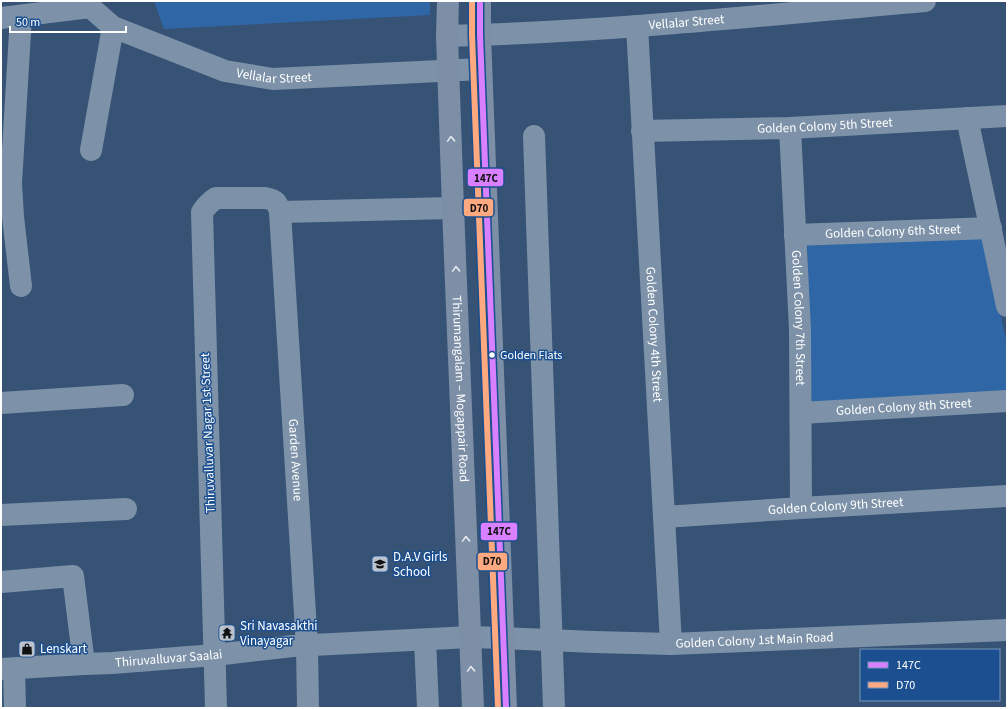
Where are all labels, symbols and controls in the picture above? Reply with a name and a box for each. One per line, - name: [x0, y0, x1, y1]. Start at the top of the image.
- scale bar: [10, 8, 126, 34]
- street label: Vellalar Street: [648, 10, 726, 34]
- text: 50 m: [16, 14, 40, 31]
- street label: Vellalar Street: [235, 64, 313, 88]
- street label: Golden Colony 5th Street: [757, 113, 894, 138]
- one-way arrow: [447, 136, 455, 142]
- line badge: 147C: [467, 168, 504, 187]
- text: 147C: [474, 171, 499, 186]
- line badge: D70: [463, 198, 494, 217]
- text: D70: [470, 201, 488, 216]
- street label: Golden Colony 6th Street: [825, 220, 962, 243]
- street label: Golden Colony 7th Street: [787, 250, 809, 386]
- one-way arrow: [451, 266, 460, 272]
- street label: Golden Colony 4th Street: [641, 266, 667, 403]
- street label: Thirumangalam – Mogappair Road: [448, 295, 473, 482]
- place label: Golden Flats: [500, 347, 562, 364]
- marker: Golden Flats: [487, 350, 497, 360]
- street label: Thiruvalluvar Nagar 1st Street: [196, 352, 220, 514]
- street label: Golden Colony 8th Street: [836, 394, 973, 420]
- street label: Garden Avenue: [284, 418, 307, 502]
- street label: Golden Colony 9th Street: [767, 493, 904, 519]
- line badge: 147C: [480, 522, 518, 541]
- text: 147C: [487, 524, 512, 539]
- one-way arrow: [462, 536, 470, 542]
- place label: D.A.V Girls School: [393, 548, 448, 581]
- line badge: D70: [477, 552, 508, 571]
- school or university icon: D.A.V Girls School: [370, 554, 390, 574]
- text: D70: [483, 554, 501, 569]
- place label: Sri Navasakthi Vinayagar: [240, 617, 317, 650]
- temple icon: Sri Navasakthi Vinayagar: [217, 623, 237, 643]
- street label: Golden Colony 1st Main Road: [675, 628, 834, 653]
- shop icon: Lenskart: [17, 639, 37, 659]
- place label: Lenskart: [40, 640, 88, 658]
- street label: Thiruvalluvar Saalai: [114, 645, 223, 672]
- legend: [860, 649, 1000, 701]
- text: 147C: [896, 657, 921, 674]
- one-way arrow: [467, 666, 475, 672]
- text: D70: [896, 677, 915, 694]

